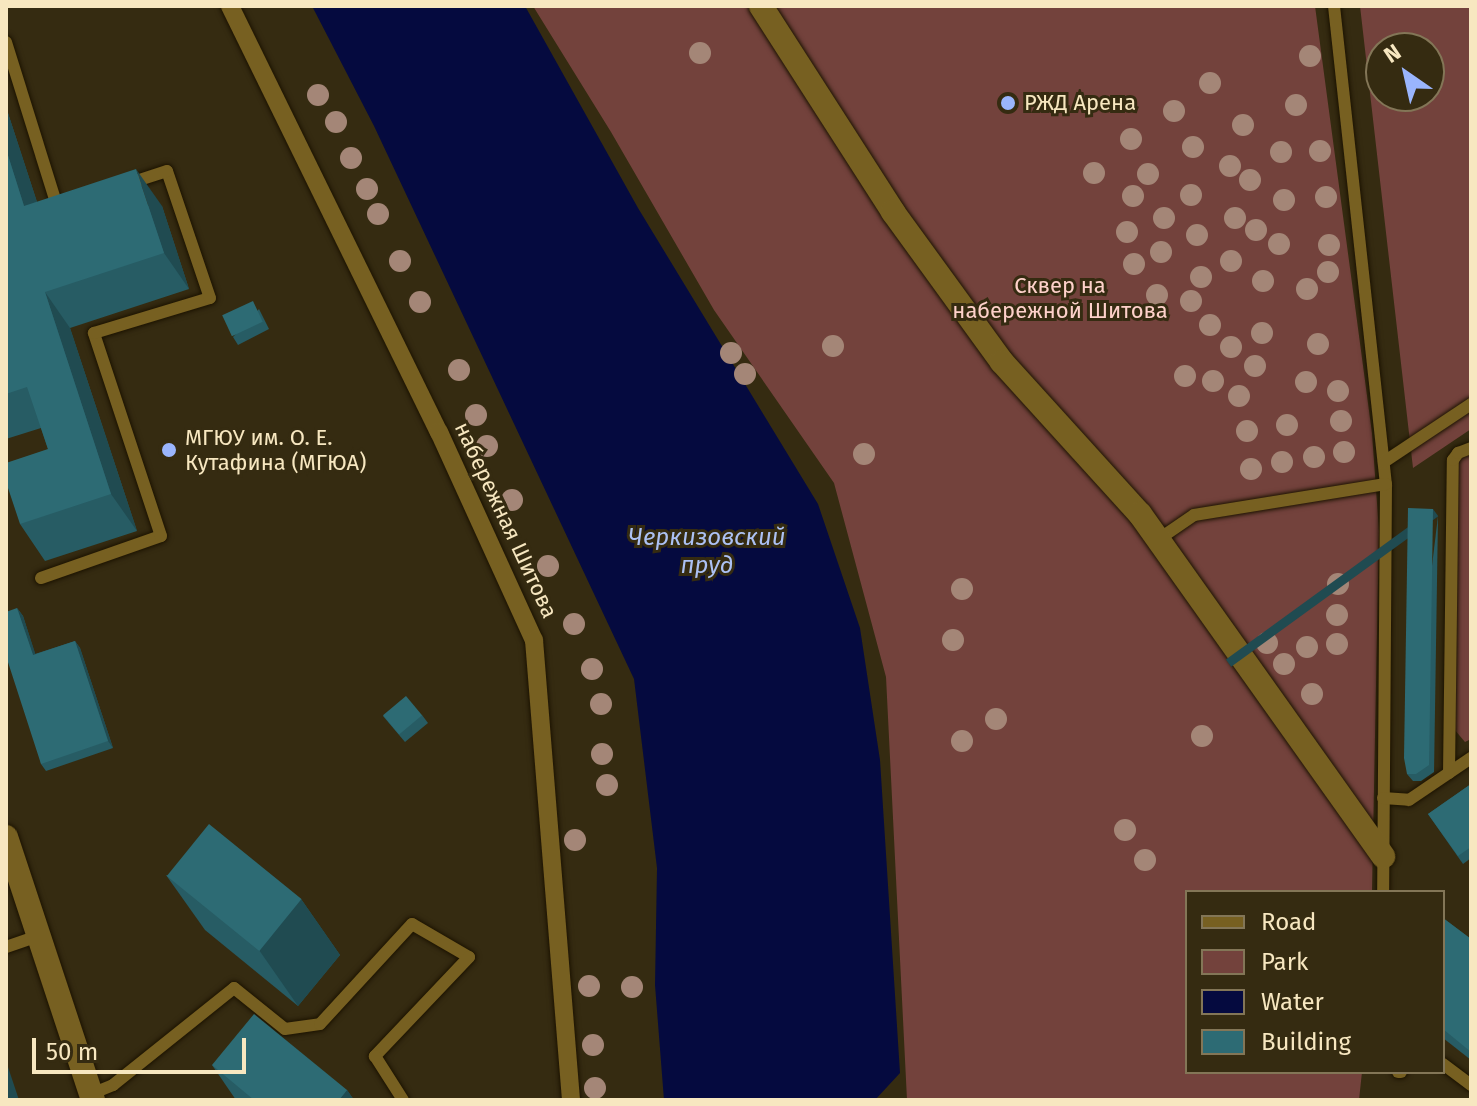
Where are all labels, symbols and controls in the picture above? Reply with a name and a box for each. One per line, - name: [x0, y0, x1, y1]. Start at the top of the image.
- north arrow: [1365, 32, 1445, 112]
- text: N: [1379, 38, 1406, 69]
- place label: РЖД Арена: [1024, 90, 1136, 116]
- marker: РЖД Арена: [999, 94, 1017, 112]
- park label: Сквер на набережной Шитова: [952, 272, 1168, 324]
- street label: набережная Шитова: [449, 418, 563, 622]
- place label: МГЮУ им. О. Е. Кутафина (МГЮА): [185, 424, 366, 476]
- marker: МГЮУ им. О. Е. Кутафина (МГЮА): [160, 441, 178, 459]
- water label: Черкизовский пруд: [628, 524, 786, 580]
- legend: [1185, 890, 1445, 1074]
- text: Road: [1261, 908, 1316, 936]
- text: Park: [1261, 948, 1308, 976]
- text: Water: [1261, 988, 1324, 1016]
- scale bar: [36, 1022, 250, 1072]
- text: Building: [1261, 1028, 1351, 1056]
- text: 50 m: [46, 1038, 98, 1066]

